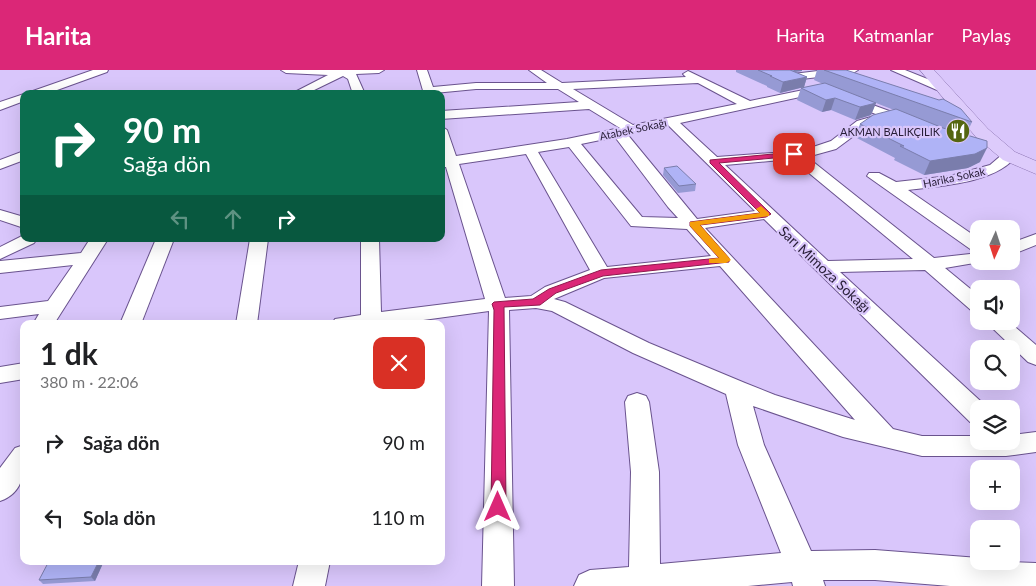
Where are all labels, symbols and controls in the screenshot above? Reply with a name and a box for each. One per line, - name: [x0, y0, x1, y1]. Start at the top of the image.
- text: Harita: [25, 21, 92, 50]
- text: Harita: [776, 24, 825, 46]
- text: Katmanlar: [853, 24, 933, 46]
- text: Paylaş: [961, 24, 1011, 46]
- text: 90 m: [123, 108, 201, 150]
- icon: right: [40, 110, 105, 175]
- street label: Atabek Sokağı: [598, 116, 668, 142]
- restaurant icon: AKMAN BALIKÇILIK: [945, 118, 971, 144]
- place label: AKMAN BALIKÇILIK: [840, 125, 941, 138]
- pin: [773, 133, 815, 175]
- icon: arrive: [780, 140, 808, 168]
- text: Sağa dön: [123, 150, 211, 177]
- street label: Harika Sokak: [922, 164, 987, 190]
- icon: left: [166, 205, 194, 233]
- icon: ahead: [219, 205, 247, 233]
- icon: right: [272, 205, 300, 233]
- north arrow: [970, 220, 1020, 270]
- map controls: [970, 220, 1020, 570]
- street label: Sarı Mimoza Sokağı: [776, 222, 874, 316]
- button: sound: [970, 280, 1020, 330]
- text: 1 dk: [40, 335, 98, 371]
- button: close: [373, 337, 425, 389]
- button: search: [970, 340, 1020, 390]
- text: 380 m · 22:06: [40, 372, 139, 391]
- button: layers: [970, 400, 1020, 450]
- icon: right: [40, 429, 68, 457]
- text: Sağa dön: [83, 431, 160, 454]
- text: 90 m: [382, 431, 425, 454]
- button: +: [970, 460, 1020, 510]
- position arrow: [471, 480, 523, 532]
- icon: left: [40, 504, 68, 532]
- text: Sola dön: [83, 506, 156, 529]
- text: 110 m: [371, 506, 425, 529]
- button: −: [970, 520, 1020, 570]

